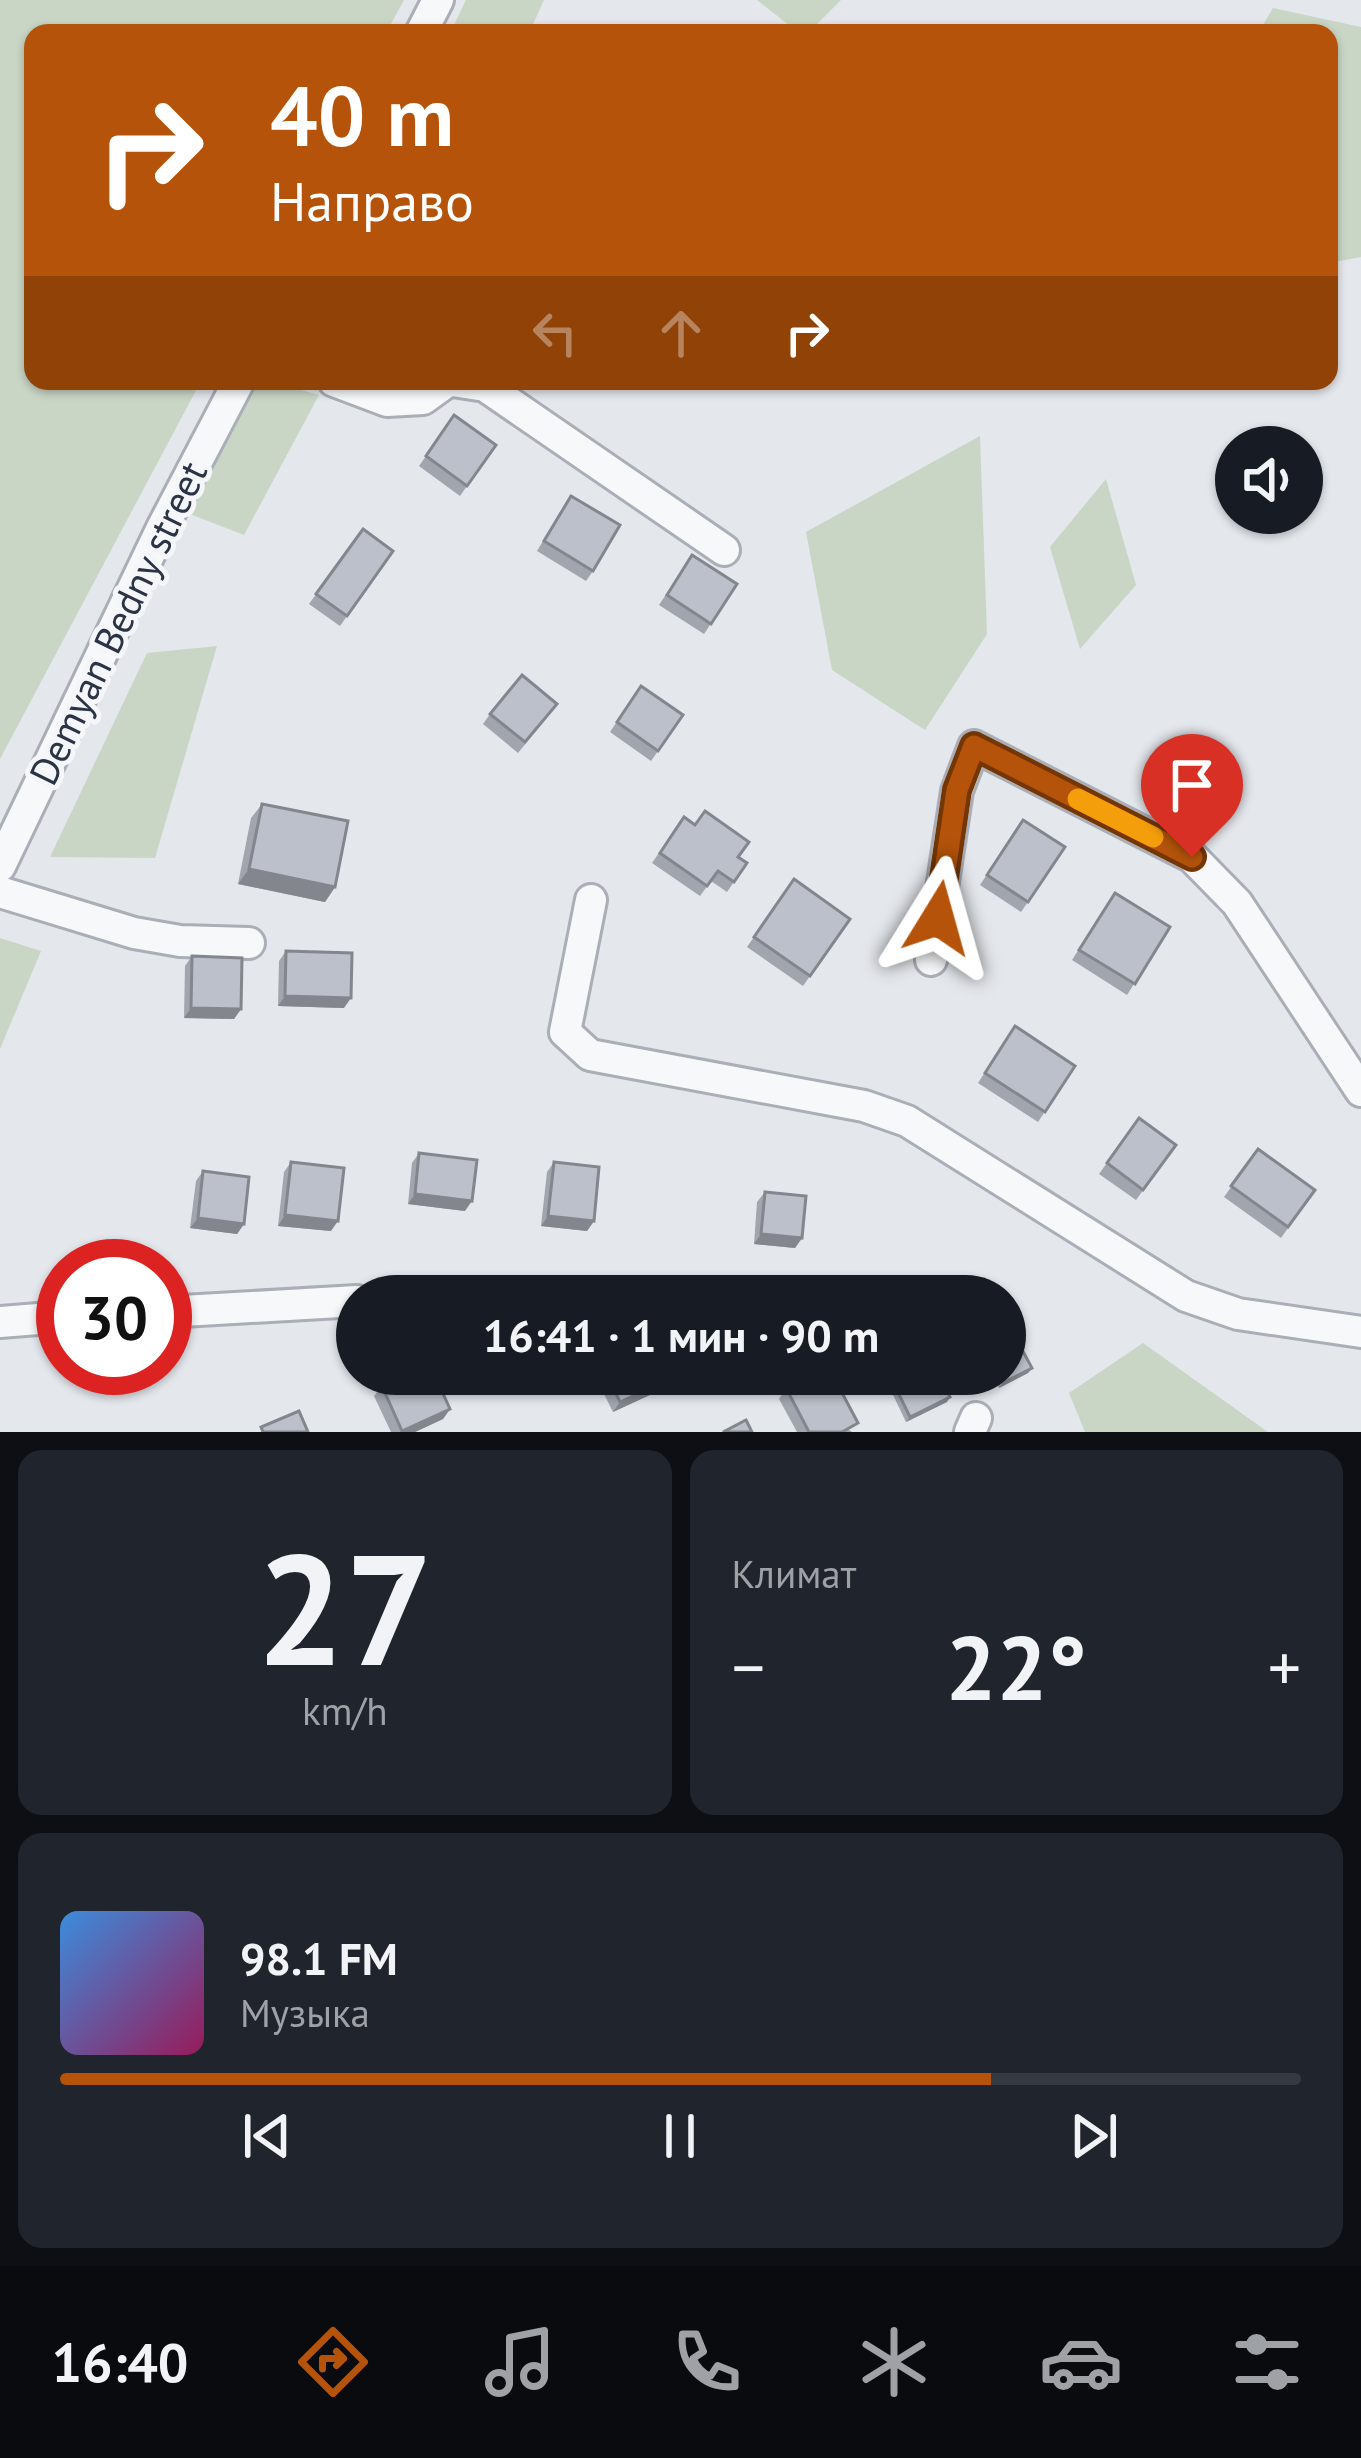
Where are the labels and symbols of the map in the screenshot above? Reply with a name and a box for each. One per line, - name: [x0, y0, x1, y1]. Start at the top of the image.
- street label: Demyan Bedny street: [17, 453, 218, 793]
- pin: [1141, 734, 1243, 857]
- position arrow: [875, 855, 1001, 981]
- speed limit sign: 30: [36, 1239, 192, 1395]

